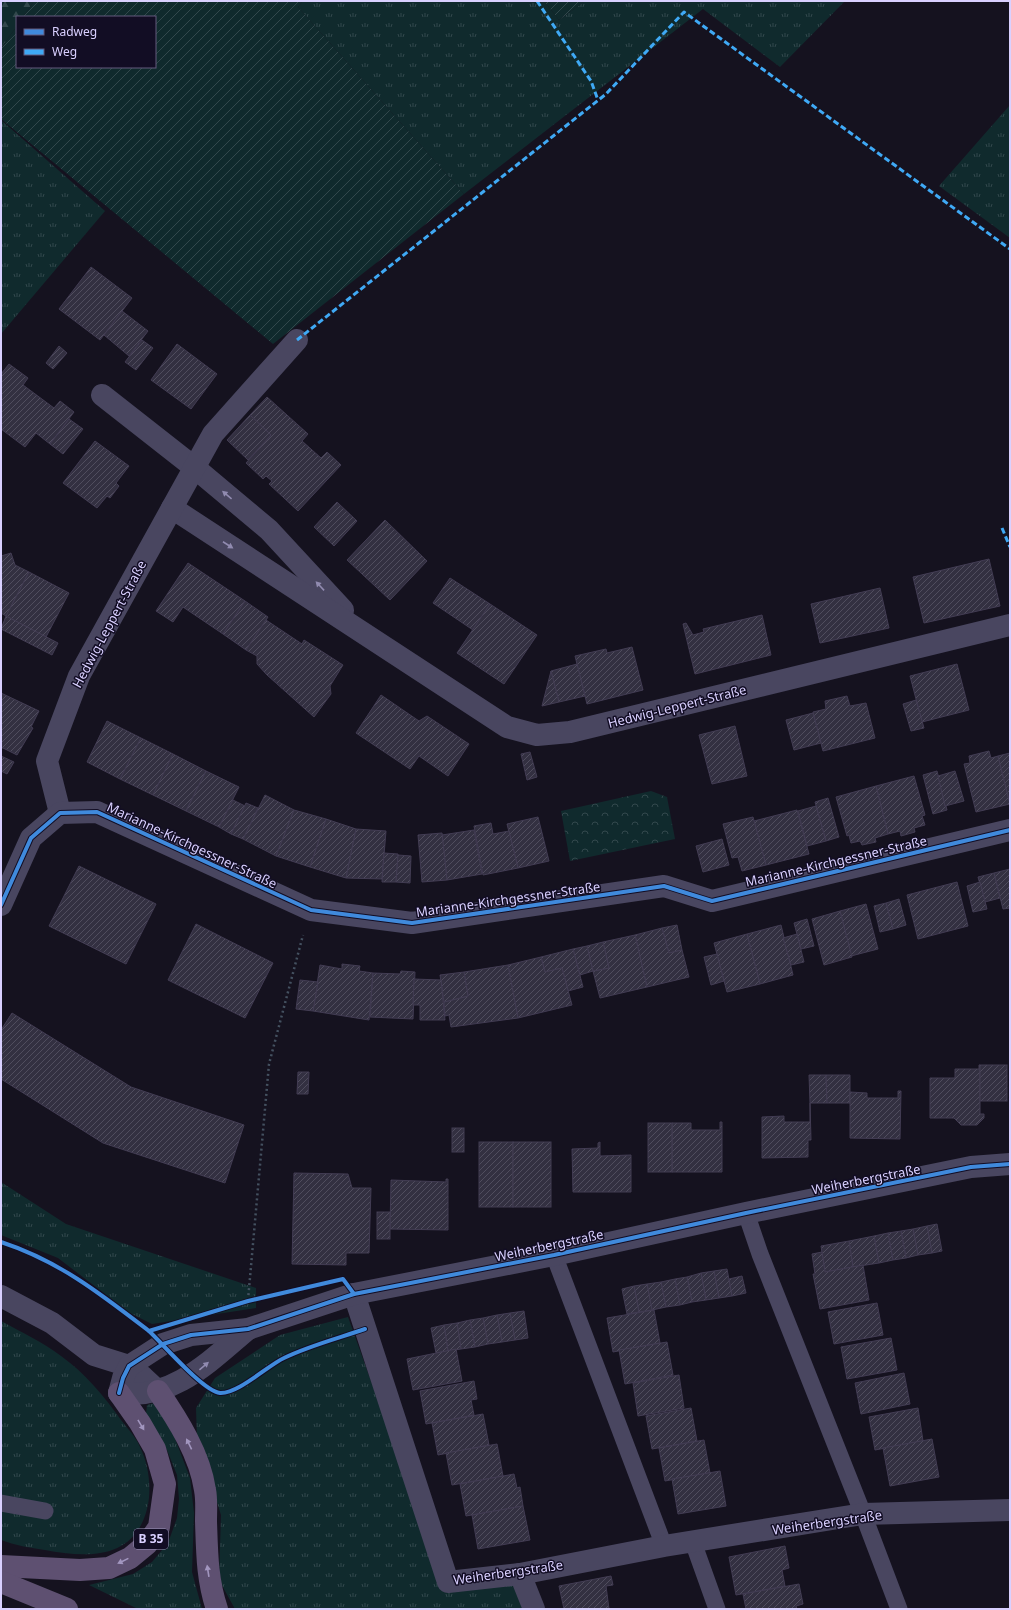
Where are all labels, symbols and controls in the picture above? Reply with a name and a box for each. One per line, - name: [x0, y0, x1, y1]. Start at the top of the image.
- legend: [16, 16, 156, 68]
- text: Radweg: [52, 23, 97, 40]
- text: Weg: [52, 43, 77, 60]
- one-way arrow: [222, 491, 233, 500]
- one-way arrow: [223, 541, 233, 549]
- street label: Hedwig-Leppert-Straße: [68, 557, 150, 691]
- one-way arrow: [316, 580, 325, 591]
- street label: Hedwig-Leppert-Straße: [606, 680, 748, 732]
- street label: Marianne-Kirchgessner-Straße: [104, 798, 280, 892]
- street label: Marianne-Kirchgessner-Straße: [743, 831, 929, 891]
- street label: Marianne-Kirchgessner-Straße: [415, 877, 601, 921]
- street label: Weiherbergstraße: [810, 1160, 922, 1198]
- street label: Weiherbergstraße: [493, 1225, 605, 1265]
- one-way arrow: [199, 1361, 209, 1370]
- one-way arrow: [138, 1419, 145, 1431]
- one-way arrow: [186, 1438, 193, 1450]
- street label: Weiherbergstraße: [771, 1505, 883, 1539]
- road number: B 35: [134, 1529, 168, 1549]
- street label: Weiherbergstraße: [452, 1555, 564, 1589]
- one-way arrow: [117, 1558, 128, 1564]
- one-way arrow: [205, 1565, 211, 1577]

